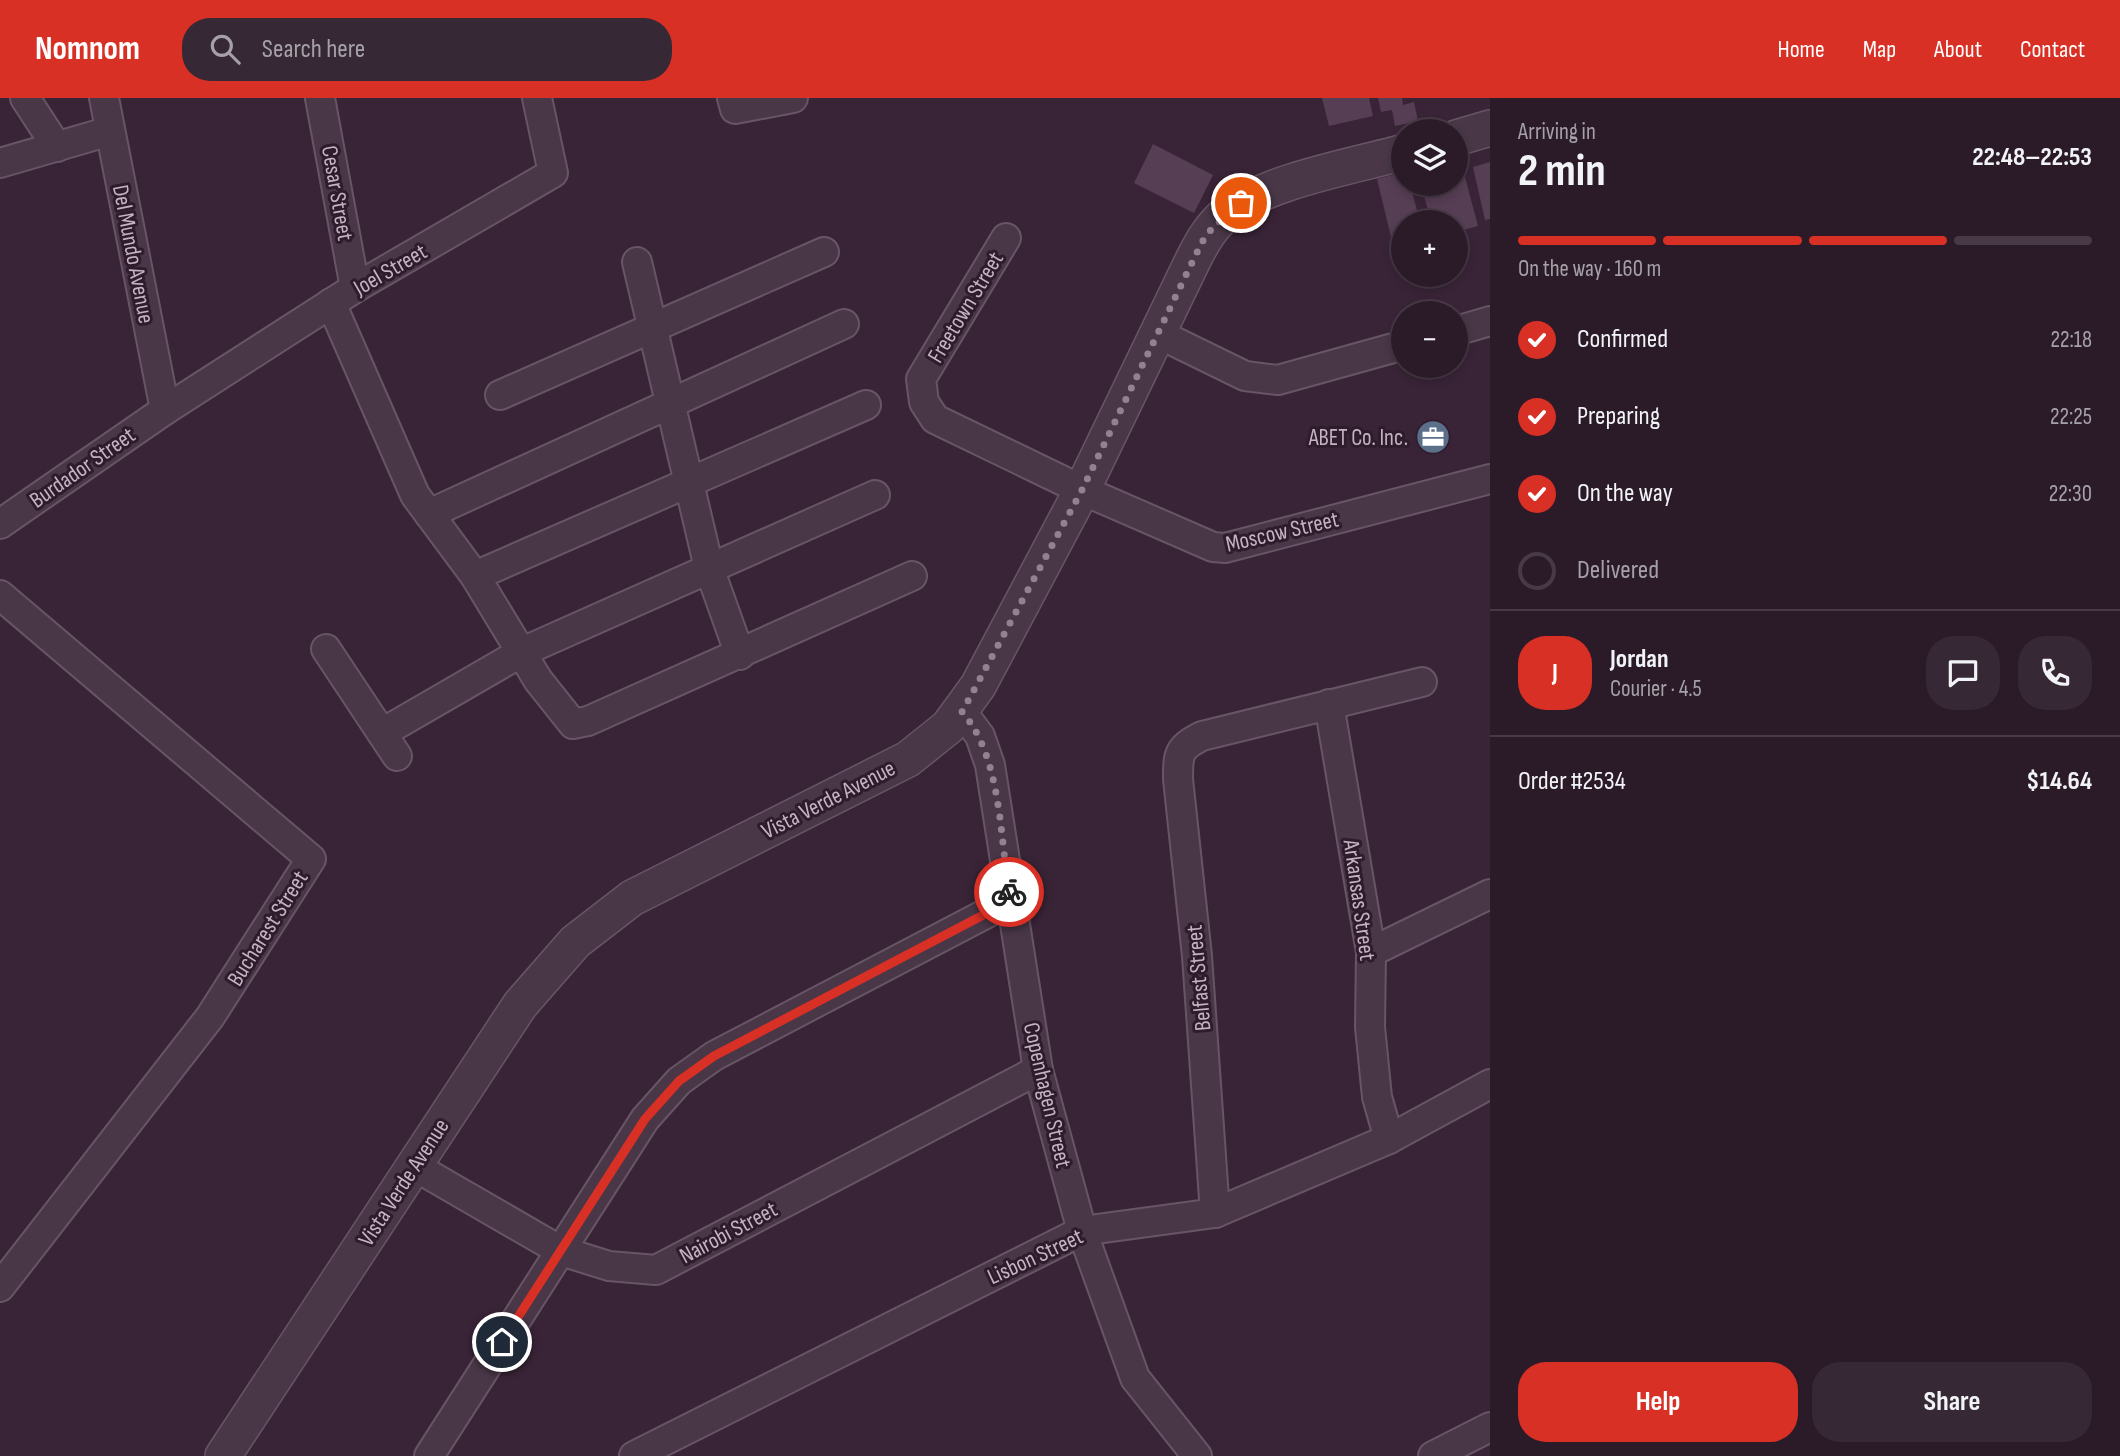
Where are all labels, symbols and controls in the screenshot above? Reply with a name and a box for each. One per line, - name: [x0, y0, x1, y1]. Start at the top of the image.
- search box: [182, 18, 672, 81]
- text: Nomnom: [35, 29, 140, 69]
- icon: search: [206, 30, 244, 68]
- text: Search here: [262, 34, 365, 65]
- text: Home: [1777, 35, 1825, 64]
- text: Map: [1863, 35, 1896, 64]
- text: About: [1934, 35, 1982, 64]
- text: Contact: [2020, 35, 2085, 64]
- text: Arriving in: [1518, 118, 1596, 146]
- map controls: [1391, 119, 1468, 378]
- button: layers: [1391, 119, 1468, 196]
- text: 22:48–22:53: [1972, 142, 2092, 173]
- street label: Cesar Street: [315, 143, 359, 243]
- text: 2 min: [1518, 144, 1606, 199]
- pin: [1211, 173, 1271, 233]
- street label: Del Mundo Avenue: [106, 182, 160, 326]
- icon: bag: [1222, 184, 1260, 222]
- button: +: [1391, 210, 1468, 287]
- street label: Joel Street: [348, 238, 432, 302]
- street label: Freetown Street: [922, 247, 1010, 368]
- text: On the way · 160 m: [1518, 255, 1661, 283]
- button: −: [1391, 301, 1468, 378]
- icon: check: [1518, 321, 1556, 359]
- text: Confirmed: [1577, 324, 1668, 355]
- text: 22:18: [2051, 326, 2092, 354]
- icon: check: [1518, 398, 1556, 436]
- text: Preparing: [1577, 401, 1660, 432]
- text: 22:25: [2050, 403, 2092, 431]
- office icon: ABET Co. Inc.: [1414, 418, 1452, 456]
- street label: Burdador Street: [24, 421, 141, 514]
- place label: ABET Co. Inc.: [1308, 424, 1408, 452]
- icon: check: [1518, 475, 1556, 513]
- text: On the way: [1577, 478, 1673, 509]
- text: 22:30: [2049, 480, 2092, 508]
- street label: Moscow Street: [1223, 505, 1341, 559]
- text: Delivered: [1577, 555, 1659, 586]
- button: chat: [1926, 636, 2000, 710]
- button: phone: [2018, 636, 2092, 710]
- text: Jordan: [1610, 644, 1668, 675]
- text: J: [1552, 658, 1558, 689]
- text: Courier · 4.5: [1610, 675, 1702, 703]
- street label: Vista Verde Avenue: [757, 754, 900, 846]
- text: Order #2534: [1518, 766, 1626, 797]
- text: $14.64: [2026, 766, 2092, 797]
- street label: Arkansas Street: [1337, 837, 1381, 962]
- courier: [974, 857, 1044, 927]
- street label: Bucharest Street: [221, 866, 314, 991]
- icon: bike: [990, 873, 1028, 911]
- street label: Belfast Street: [1180, 924, 1218, 1032]
- street label: Copenhagen Street: [1017, 1020, 1077, 1171]
- street label: Vista Verde Avenue: [352, 1114, 455, 1251]
- street label: Nairobi Street: [675, 1195, 782, 1270]
- street label: Lisbon Street: [983, 1223, 1088, 1291]
- pin: [472, 1312, 532, 1372]
- icon: home: [483, 1323, 521, 1361]
- button: Help: [1518, 1362, 1798, 1442]
- button: Share: [1812, 1362, 2092, 1442]

